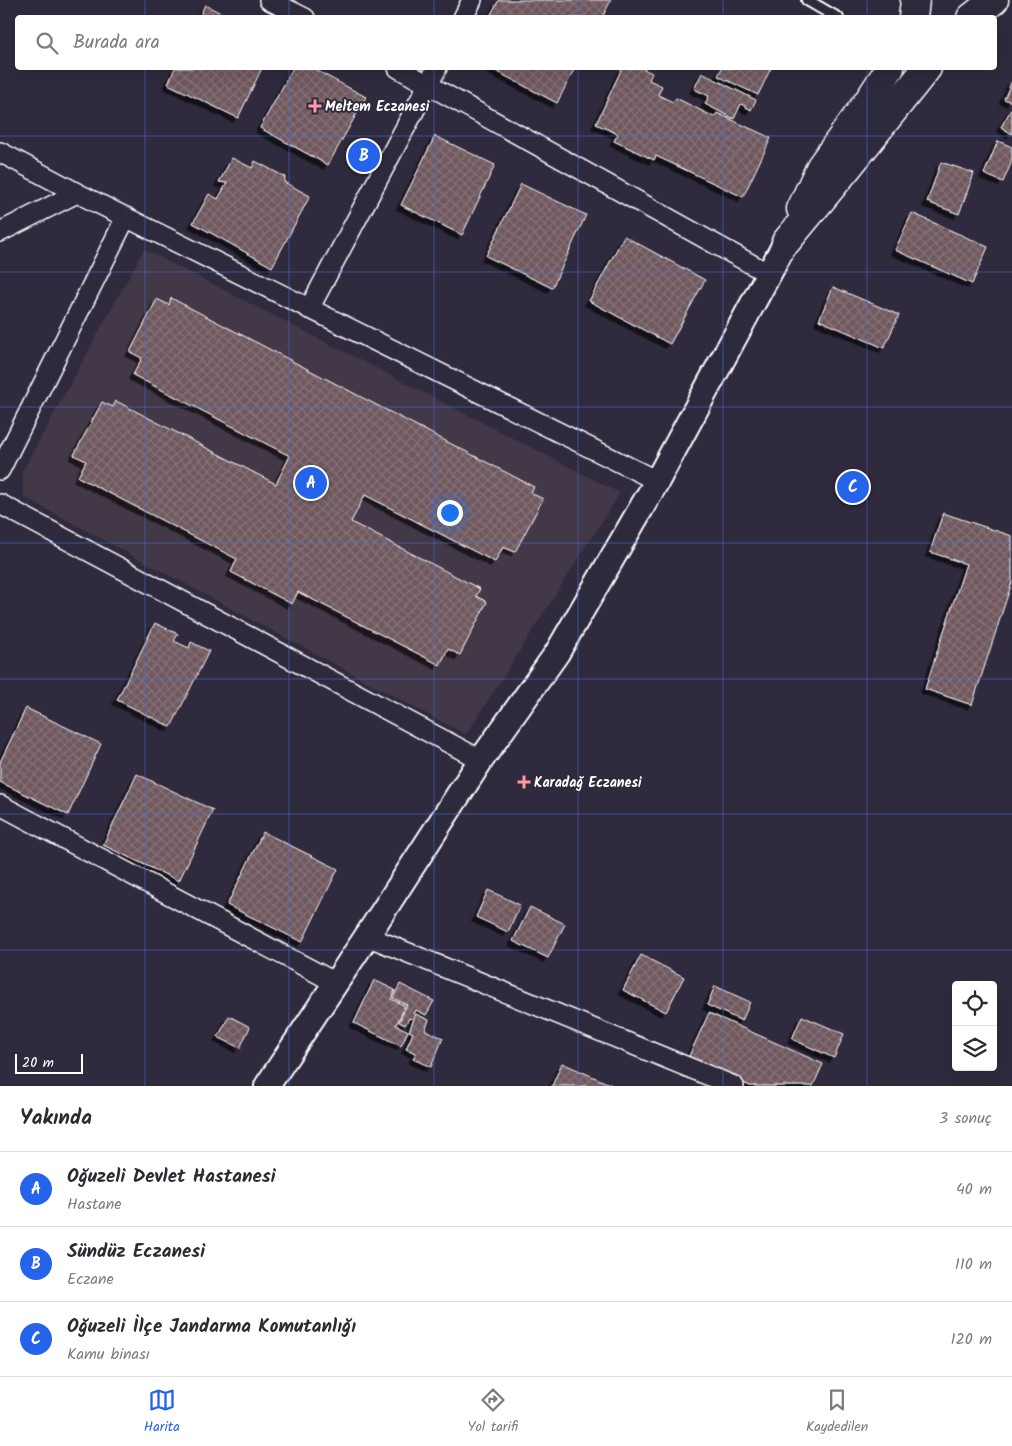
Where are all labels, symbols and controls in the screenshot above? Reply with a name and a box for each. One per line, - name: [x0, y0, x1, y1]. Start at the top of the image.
- search box: [15, 15, 997, 70]
- text: Burada ara: [73, 28, 160, 58]
- icon: search: [33, 29, 61, 57]
- place label: Meltem Eczanesi: [325, 96, 430, 118]
- marker: Meltem Eczanesi: [309, 100, 321, 112]
- pin: B: [348, 137, 380, 175]
- pin: A: [295, 464, 327, 502]
- pin: C: [837, 468, 869, 506]
- your location: [437, 500, 463, 526]
- place label: Karadağ Eczanesi: [534, 772, 642, 794]
- marker: Karadağ Eczanesi: [518, 776, 530, 788]
- map controls: [952, 981, 997, 1071]
- button: locate: [952, 981, 997, 1026]
- button: layers: [952, 1026, 997, 1071]
- scale bar: [15, 1051, 82, 1074]
- text: 20 m: [22, 1052, 54, 1074]
- text: Yakında: [20, 1102, 92, 1135]
- text: 3 sonuç: [939, 1106, 992, 1131]
- text: Oğuzeli Devlet Hastanesi: [67, 1162, 276, 1192]
- text: A: [31, 1177, 41, 1202]
- text: 40 m: [956, 1177, 992, 1202]
- text: Hastane: [67, 1192, 121, 1217]
- text: Sündüz Eczanesi: [67, 1237, 205, 1267]
- text: B: [31, 1252, 41, 1277]
- text: 110 m: [955, 1252, 992, 1277]
- text: Eczane: [67, 1267, 114, 1292]
- text: Oğuzeli İlçe Jandarma Komutanlığı: [67, 1312, 356, 1342]
- text: C: [31, 1327, 41, 1352]
- text: 120 m: [951, 1327, 992, 1352]
- text: Kamu binası: [67, 1342, 150, 1367]
- tab: Harita: [144, 1386, 180, 1438]
- tab: Yol tarifi: [467, 1386, 518, 1438]
- tab: Kaydedilen: [806, 1386, 868, 1438]

